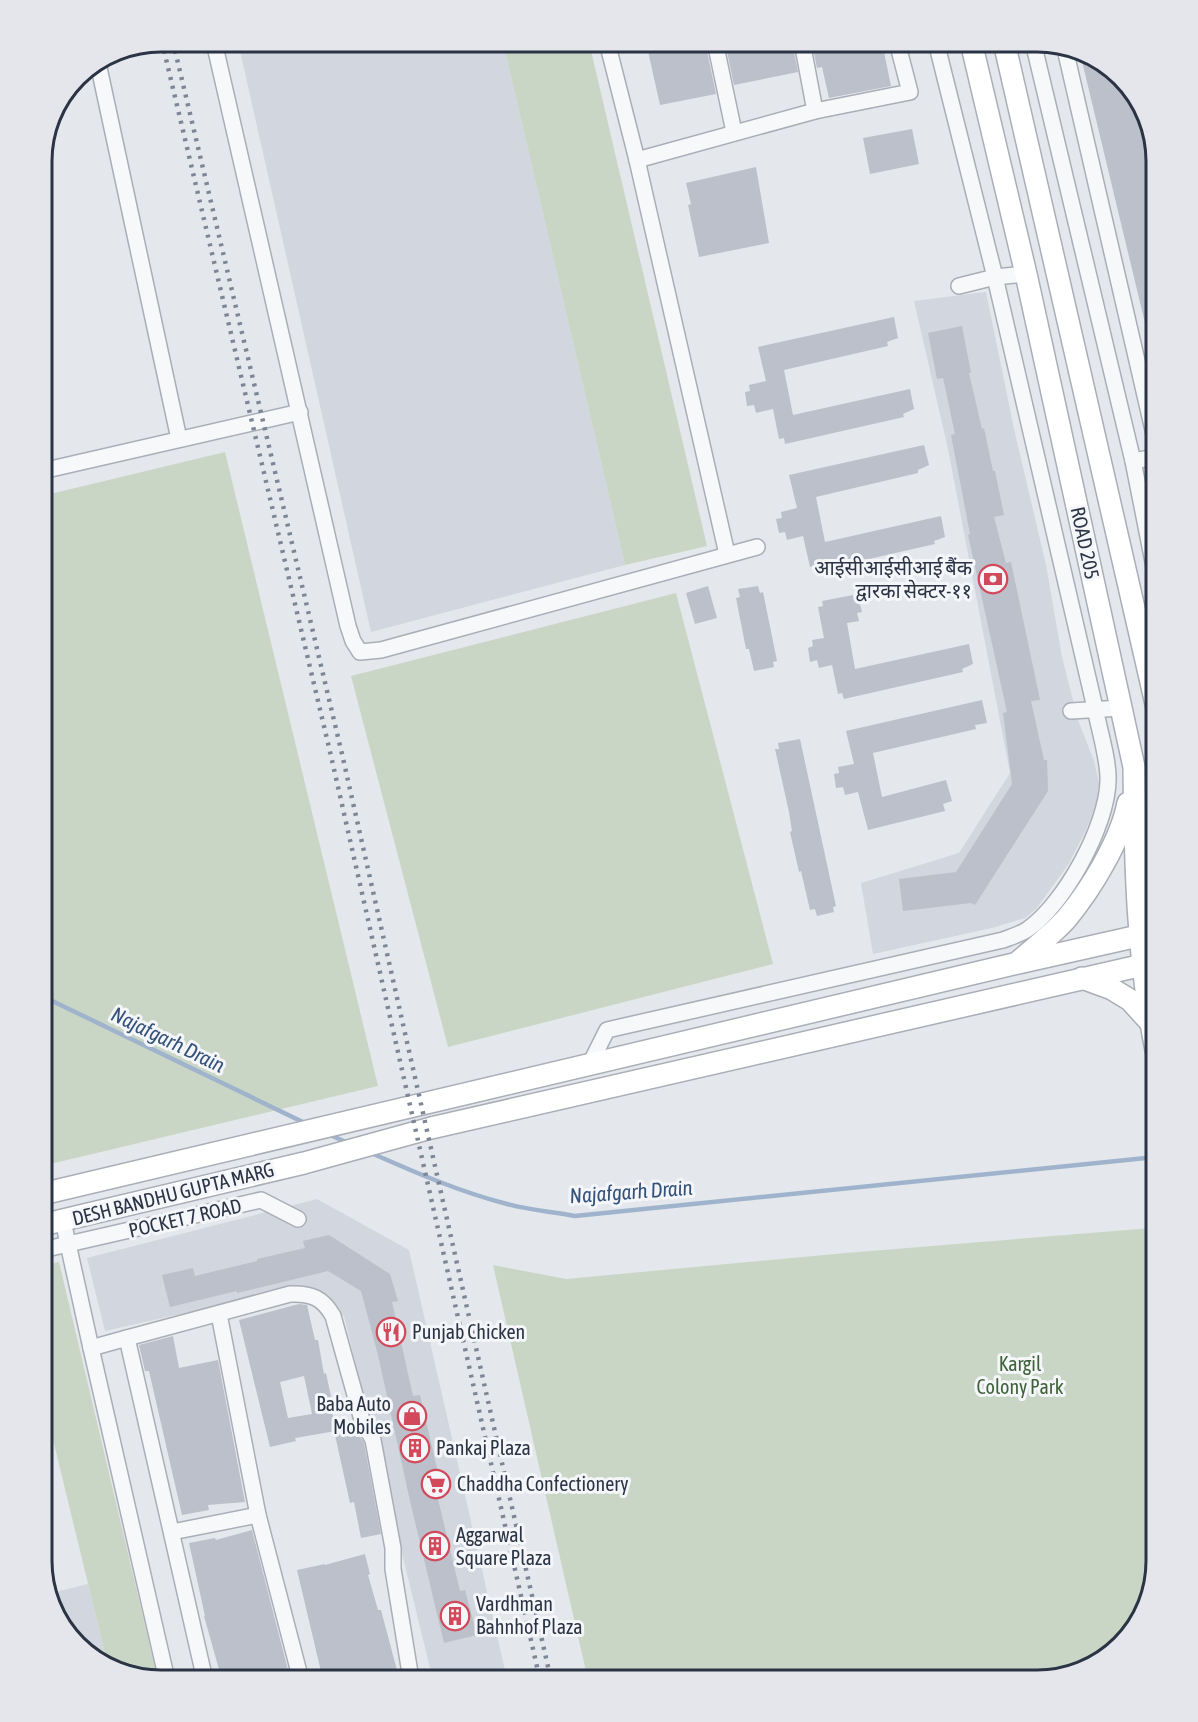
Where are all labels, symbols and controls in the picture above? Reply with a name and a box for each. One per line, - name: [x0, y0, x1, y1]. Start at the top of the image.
- street label: ROAD 205: [1067, 505, 1104, 581]
- place label: आईसीआईसीआई बैंक द्वारका सेक्टर-११: [814, 556, 973, 602]
- bank icon: आईसीआईसीआई बैंक द्वारका सेक्टर-११: [977, 563, 1009, 595]
- water label: Najafgarh Drain: [108, 1001, 229, 1077]
- street label: DESH BANDHU GUPTA MARG: [70, 1157, 276, 1230]
- water label: Najafgarh Drain: [569, 1175, 693, 1207]
- street label: POCKET 7 ROAD: [126, 1193, 243, 1242]
- restaurant icon: Punjab Chicken: [375, 1316, 407, 1348]
- place label: Punjab Chicken: [412, 1320, 525, 1343]
- park label: Kargil Colony Park: [977, 1352, 1064, 1398]
- place label: Baba Auto Mobiles: [316, 1392, 391, 1438]
- shop icon: Baba Auto Mobiles: [396, 1400, 428, 1432]
- building icon: Pankaj Plaza: [399, 1432, 431, 1464]
- place label: Pankaj Plaza: [436, 1436, 531, 1459]
- supermarket icon: Chaddha Confectionery: [420, 1468, 452, 1500]
- place label: Chaddha Confectionery: [457, 1472, 628, 1495]
- place label: Aggarwal Square Plaza: [456, 1523, 551, 1569]
- building icon: Aggarwal Square Plaza: [419, 1530, 451, 1562]
- place label: Vardhman Bahnhof Plaza: [476, 1592, 582, 1638]
- building icon: Vardhman Bahnhof Plaza: [439, 1600, 471, 1632]

